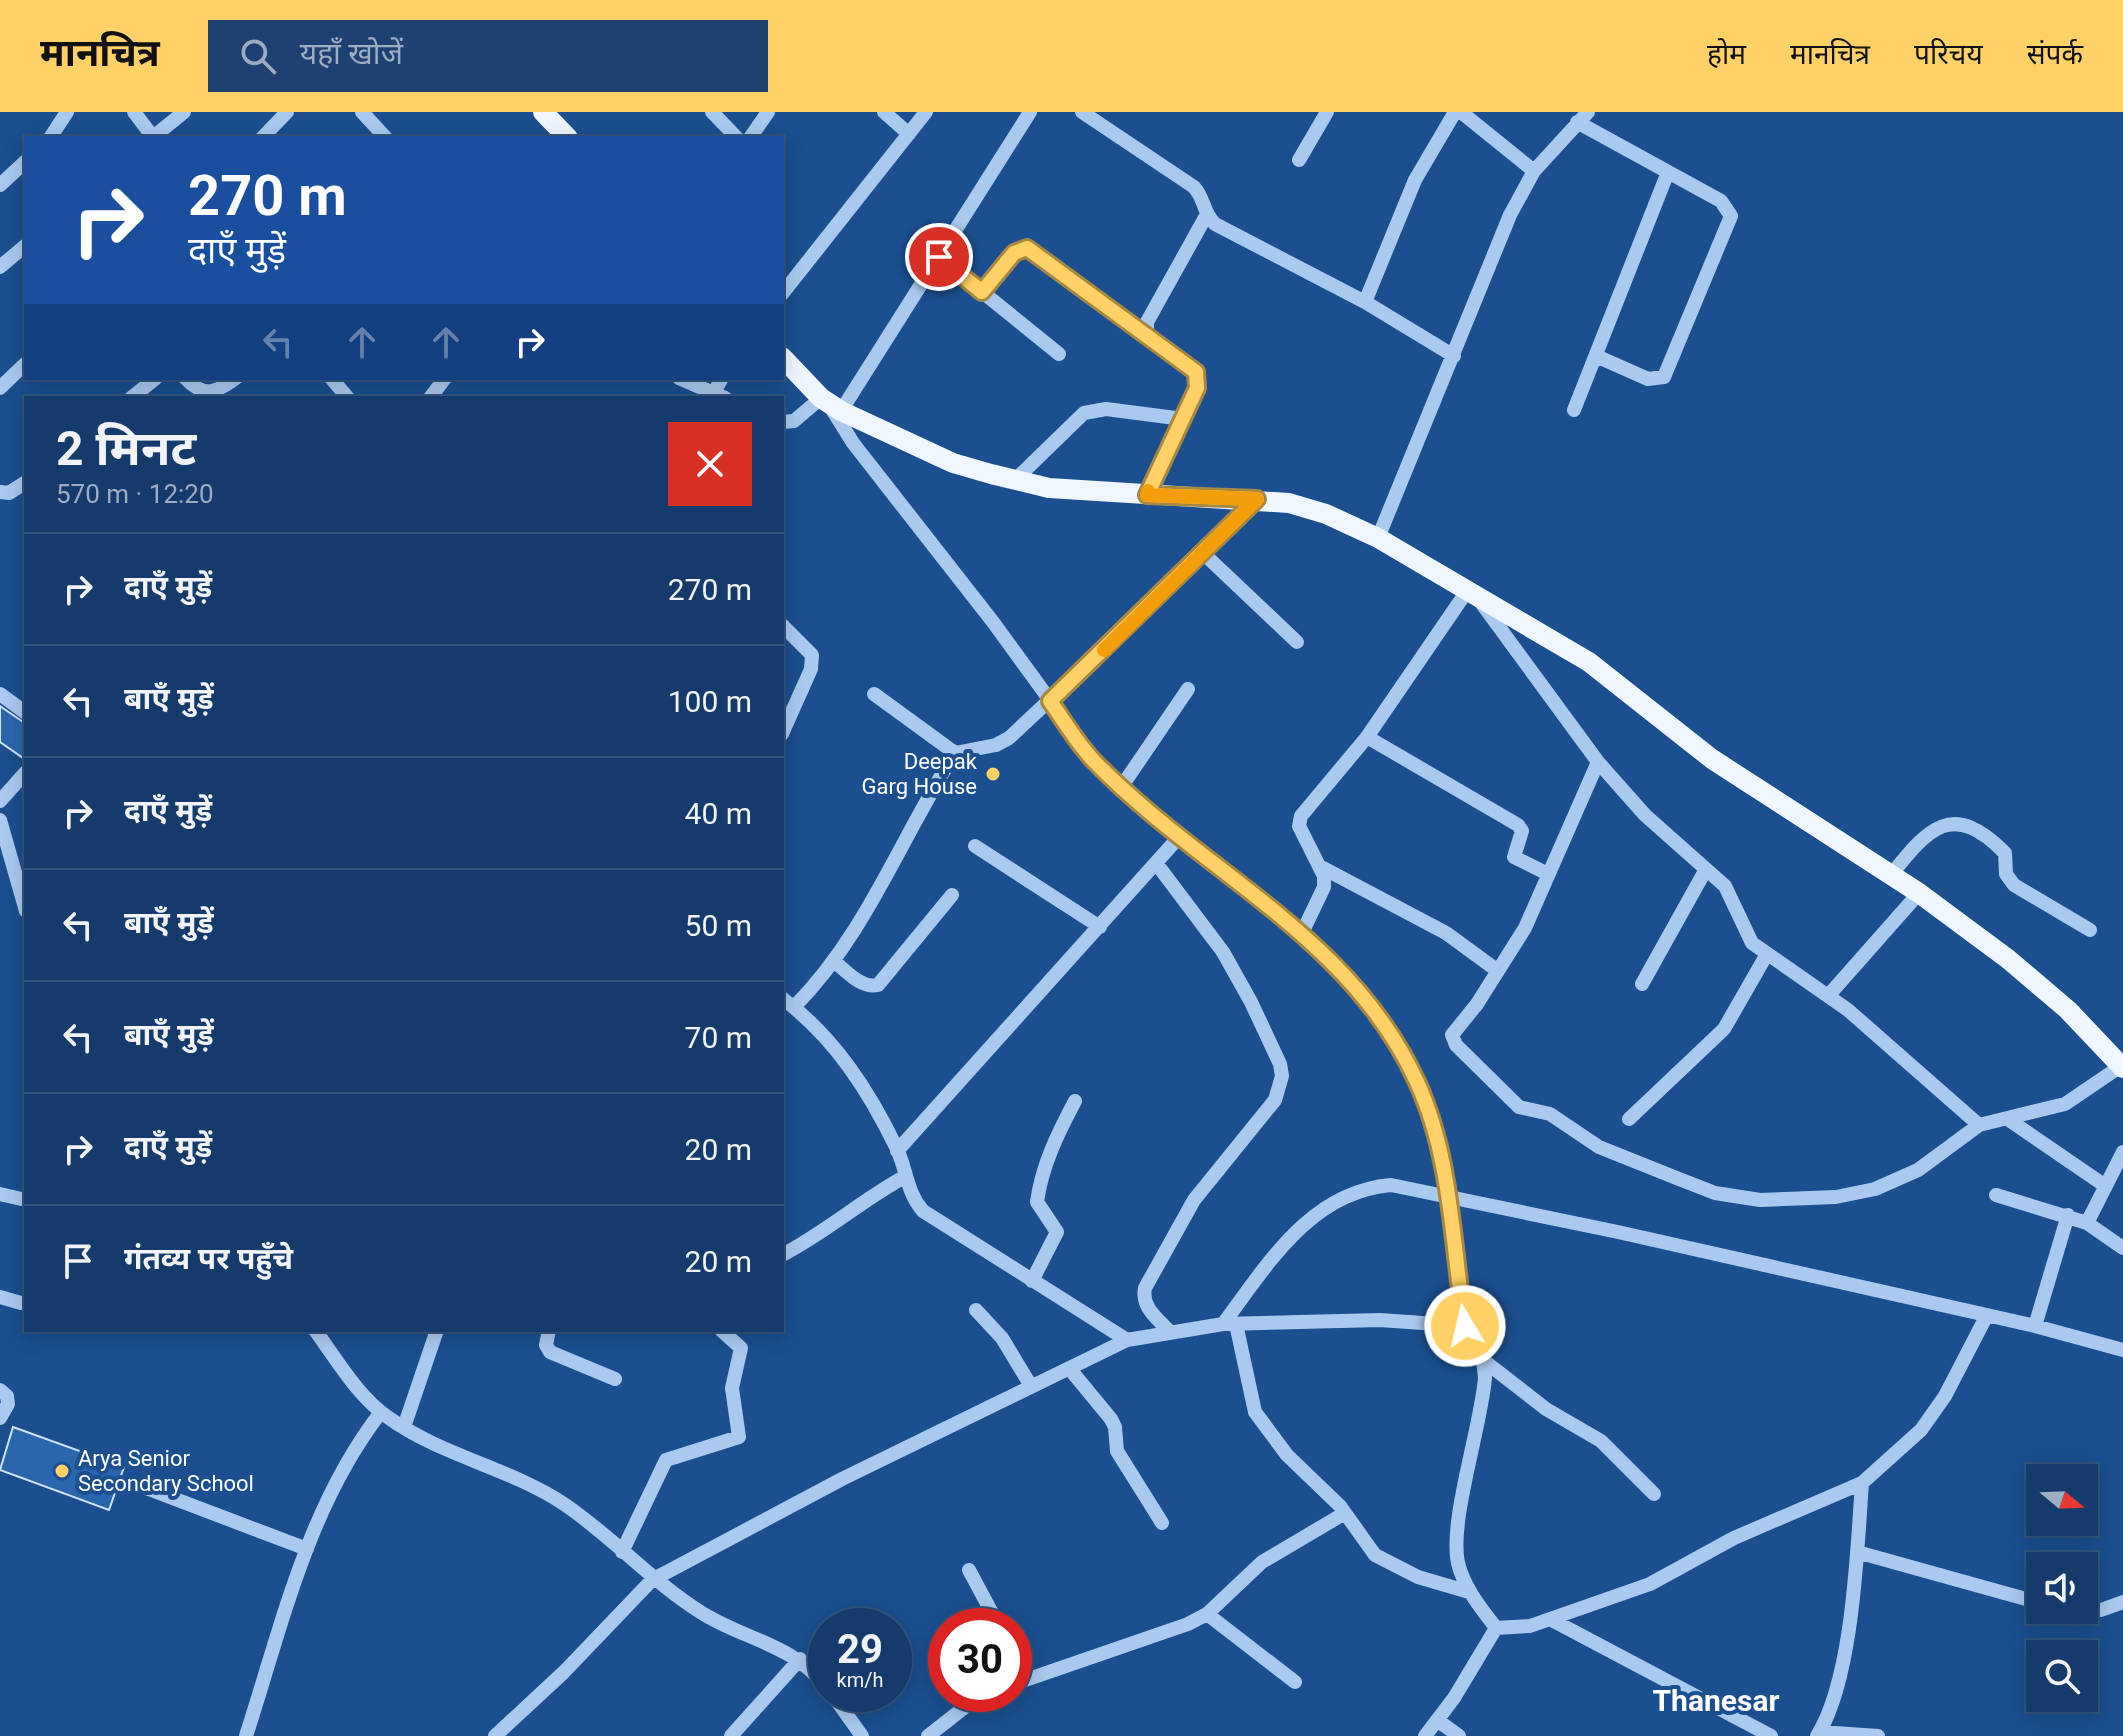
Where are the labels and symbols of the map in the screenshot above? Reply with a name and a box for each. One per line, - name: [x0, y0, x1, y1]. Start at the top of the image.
- pin: [905, 223, 973, 291]
- place label: Deepak Garg House: [862, 749, 978, 799]
- marker: Deepak Garg House: [984, 765, 1002, 783]
- position arrow: [1423, 1284, 1507, 1368]
- place label: Arya Senior Secondary School: [78, 1446, 254, 1496]
- marker: Arya Senior Secondary School: [53, 1462, 71, 1480]
- north arrow: [2026, 1464, 2098, 1536]
- speed limit sign: 30: [928, 1608, 1032, 1712]
- district label: Thanesar: [1653, 1683, 1779, 1718]

